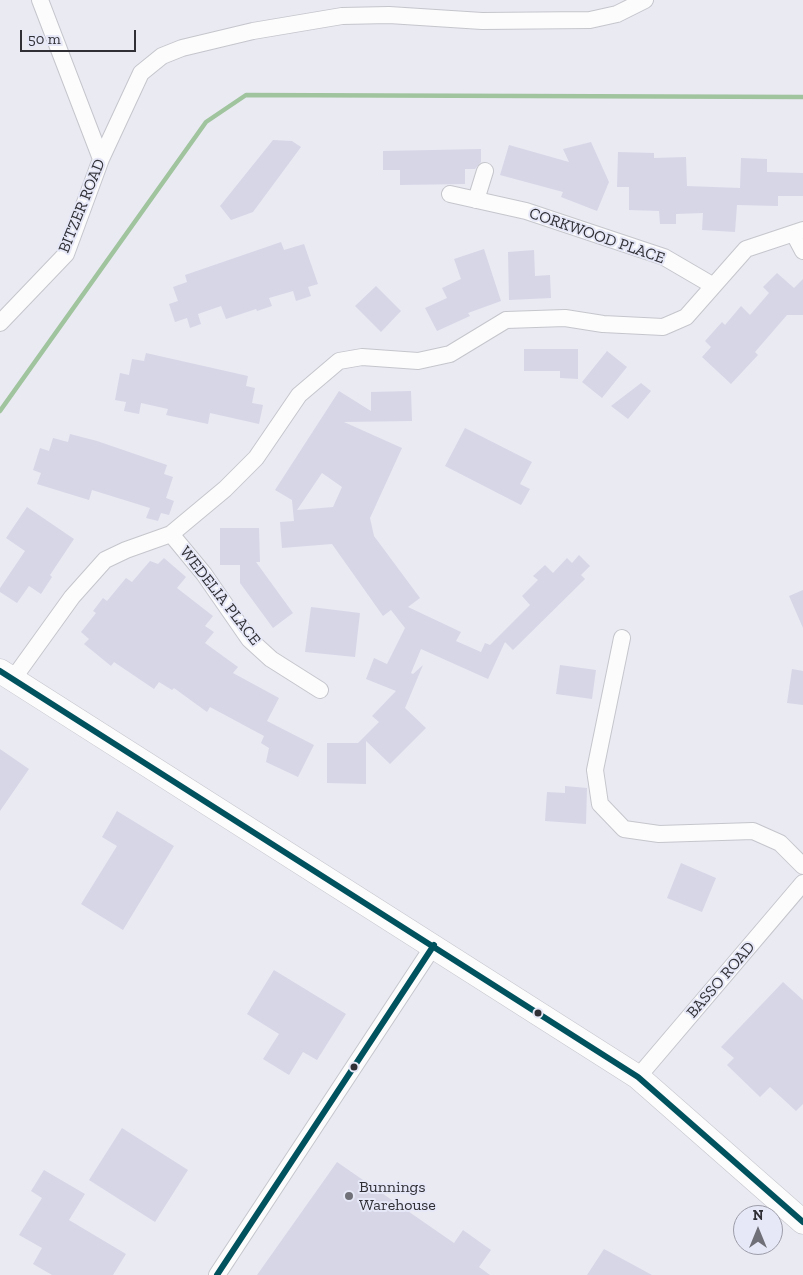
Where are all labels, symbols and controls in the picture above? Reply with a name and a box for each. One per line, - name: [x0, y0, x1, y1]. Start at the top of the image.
- scale bar: [22, 20, 139, 52]
- text: 50 m: [28, 30, 61, 48]
- street label: BITZER ROAD: [54, 156, 110, 256]
- street label: CORKWOOD PLACE: [527, 204, 667, 268]
- street label: WEDELIA PLACE: [175, 543, 265, 649]
- street label: BASSO ROAD: [683, 938, 759, 1022]
- unlabelled marker: [533, 1008, 543, 1018]
- unlabelled marker: [349, 1062, 359, 1072]
- place label: Bunnings Warehouse: [359, 1177, 436, 1215]
- marker: Bunnings Warehouse: [343, 1190, 355, 1202]
- north arrow: [733, 1205, 783, 1255]
- text: N: [753, 1207, 763, 1224]

